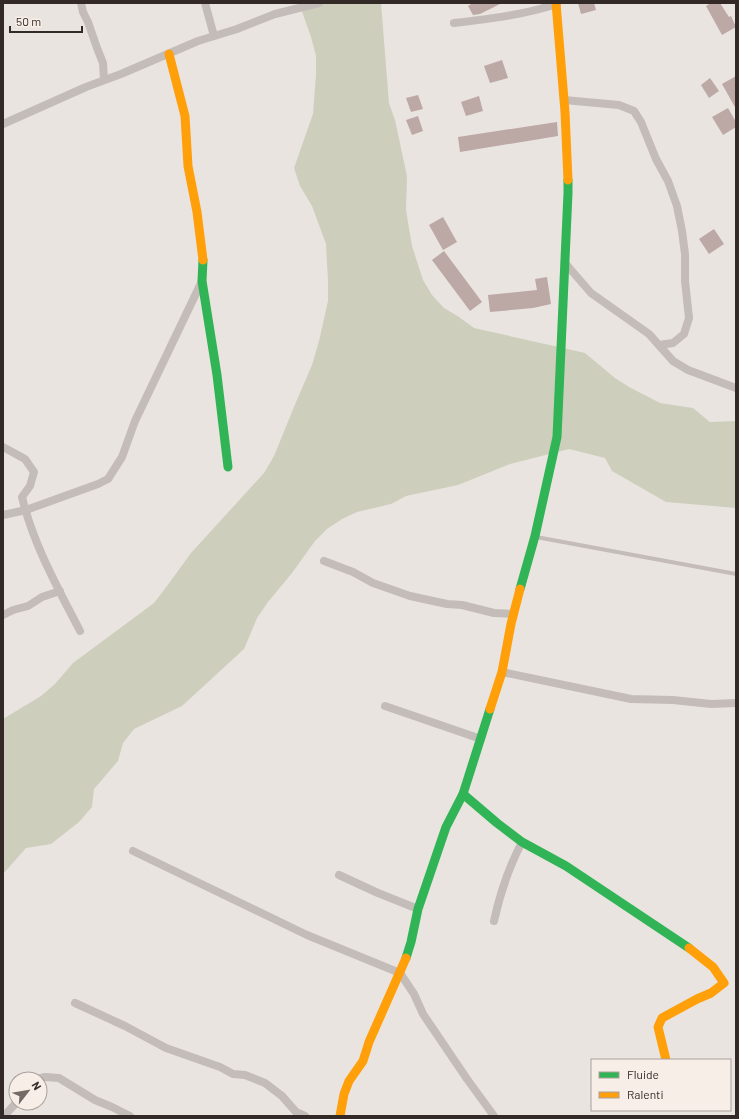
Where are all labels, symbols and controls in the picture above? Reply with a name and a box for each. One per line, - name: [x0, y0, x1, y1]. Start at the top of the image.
- scale bar: [10, 8, 82, 34]
- text: 50 m: [16, 14, 41, 28]
- legend: [591, 1059, 731, 1111]
- text: Fluide: [627, 1067, 659, 1081]
- north arrow: [8, 1071, 48, 1111]
- text: N: [30, 1079, 44, 1092]
- text: Ralenti: [627, 1087, 664, 1101]

